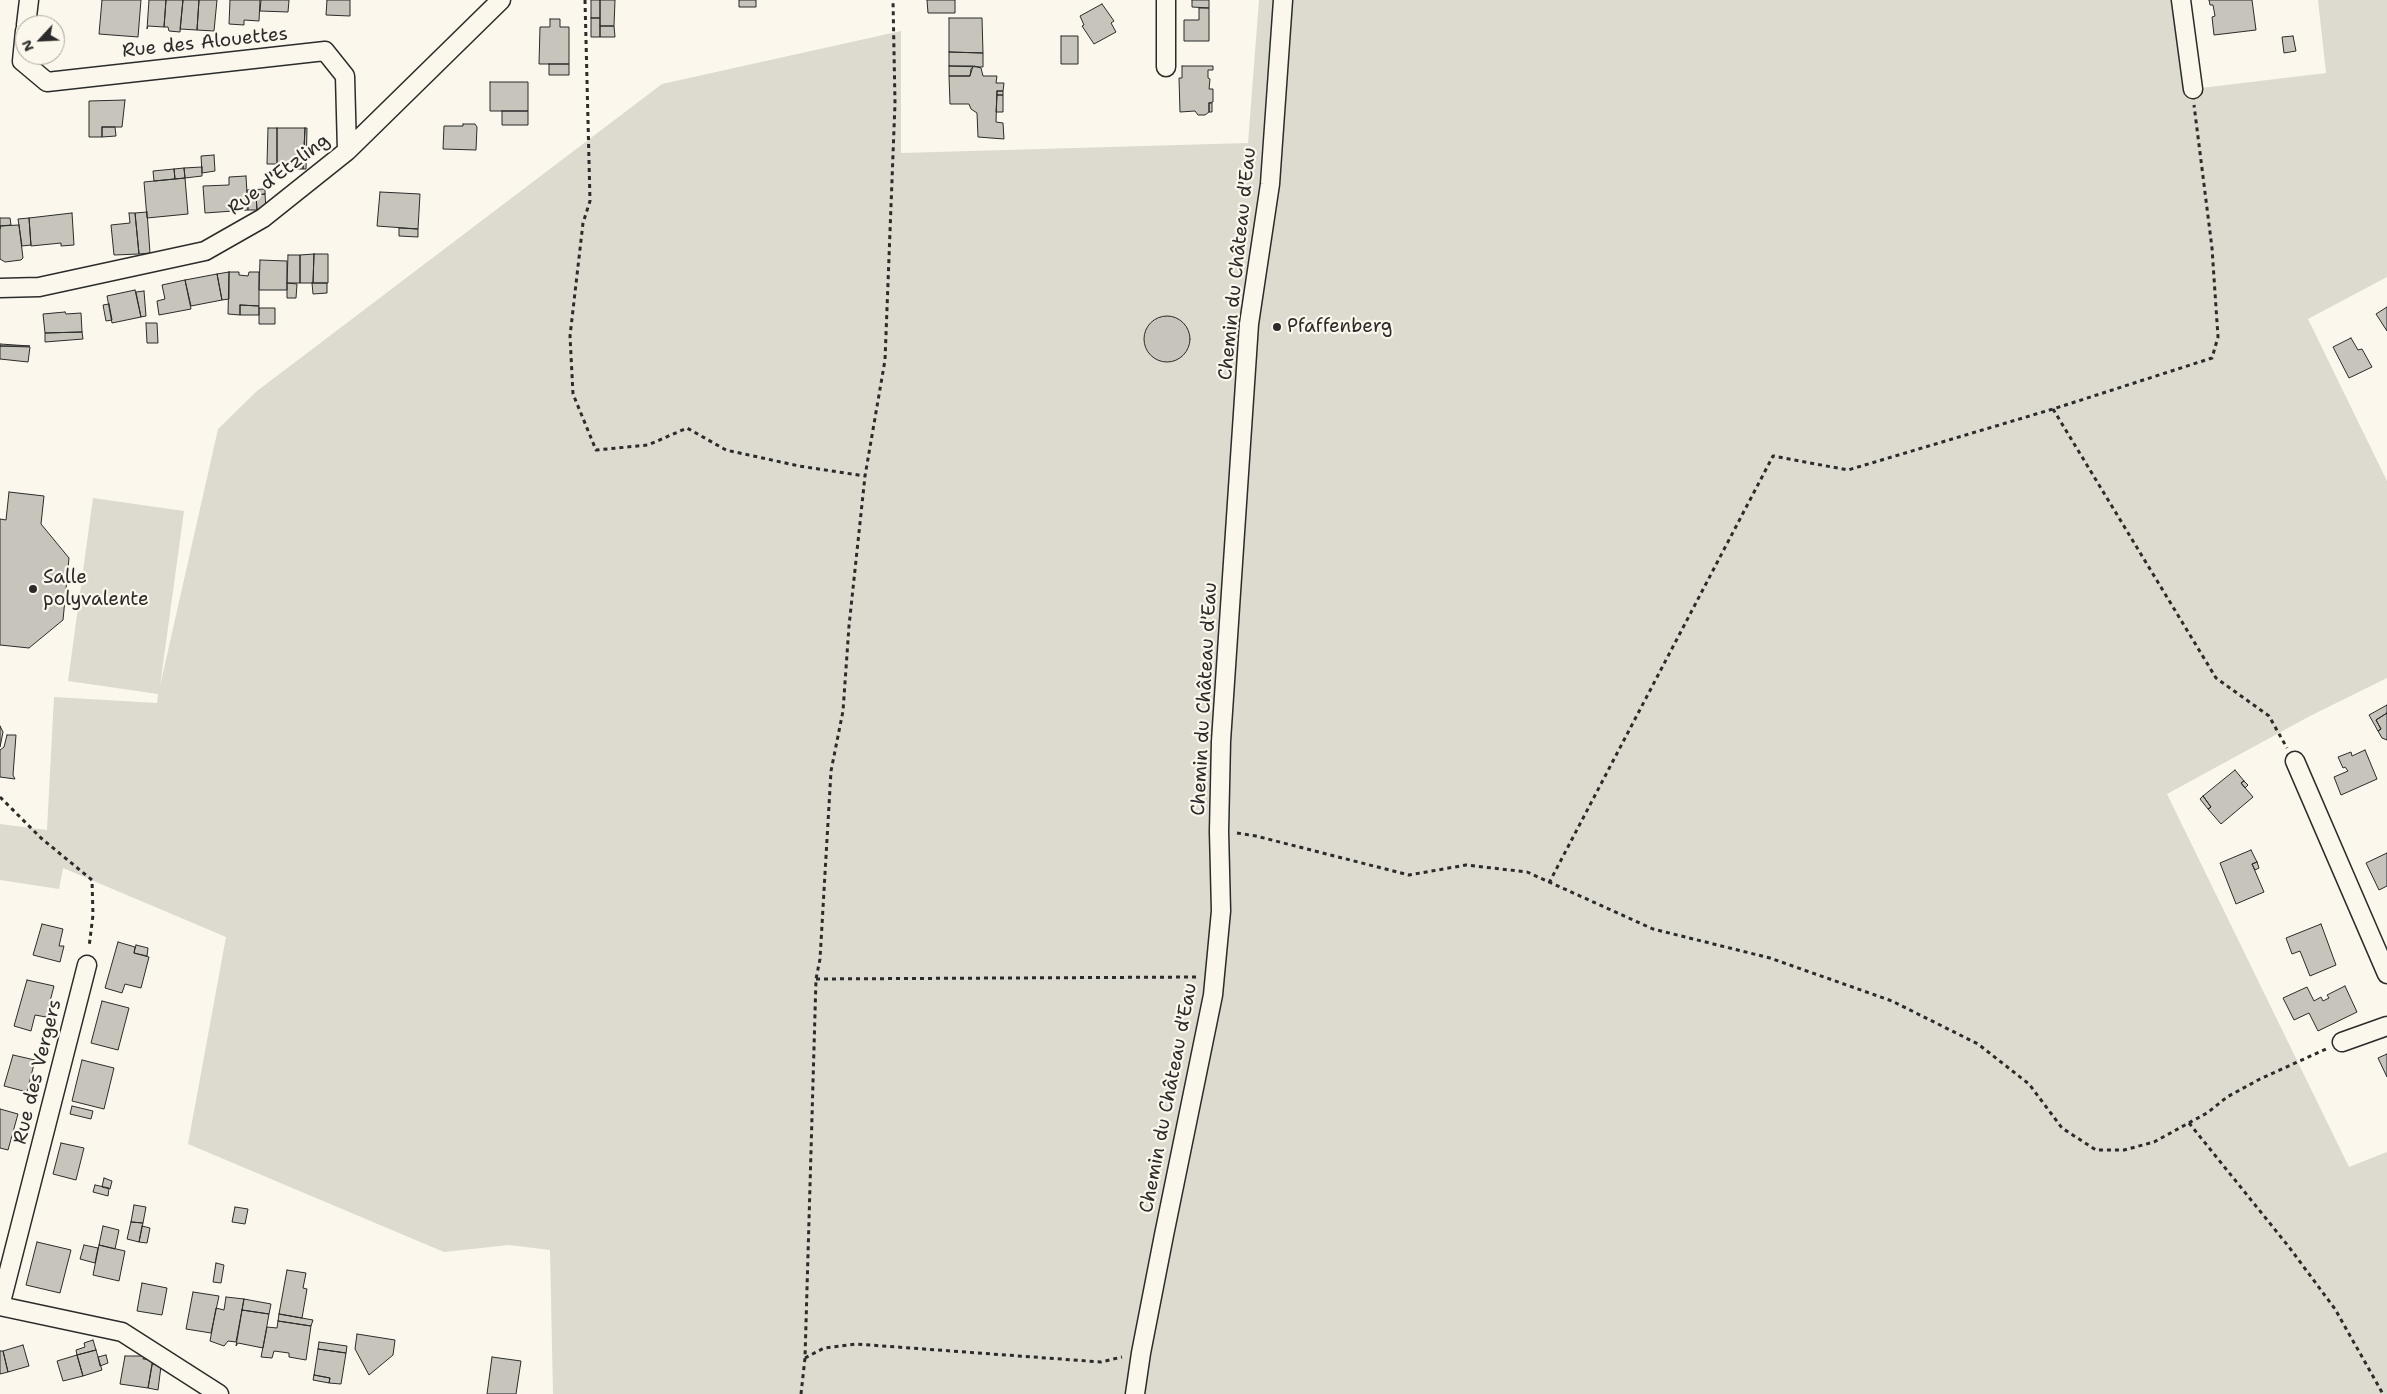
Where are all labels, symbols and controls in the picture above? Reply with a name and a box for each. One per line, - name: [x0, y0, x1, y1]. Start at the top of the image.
- north arrow: [15, 15, 65, 65]
- street label: Rue des Alouettes: [121, 23, 289, 63]
- text: N: [17, 37, 38, 55]
- street label: Rue d'Etzling: [224, 129, 334, 221]
- street label: Chemin du Château d'Eau: [1214, 146, 1262, 382]
- place label: Pfaffenberg: [1287, 316, 1392, 338]
- marker: Pfaffenberg: [1271, 321, 1283, 333]
- place label: Salle polyvalente: [43, 567, 149, 611]
- street label: Chemin du Château d'Eau: [1187, 582, 1223, 816]
- marker: Salle polyvalente: [27, 583, 39, 595]
- street label: Chemin du Château d'Eau: [1135, 981, 1203, 1215]
- street label: Rue des Vergers: [9, 997, 67, 1147]

